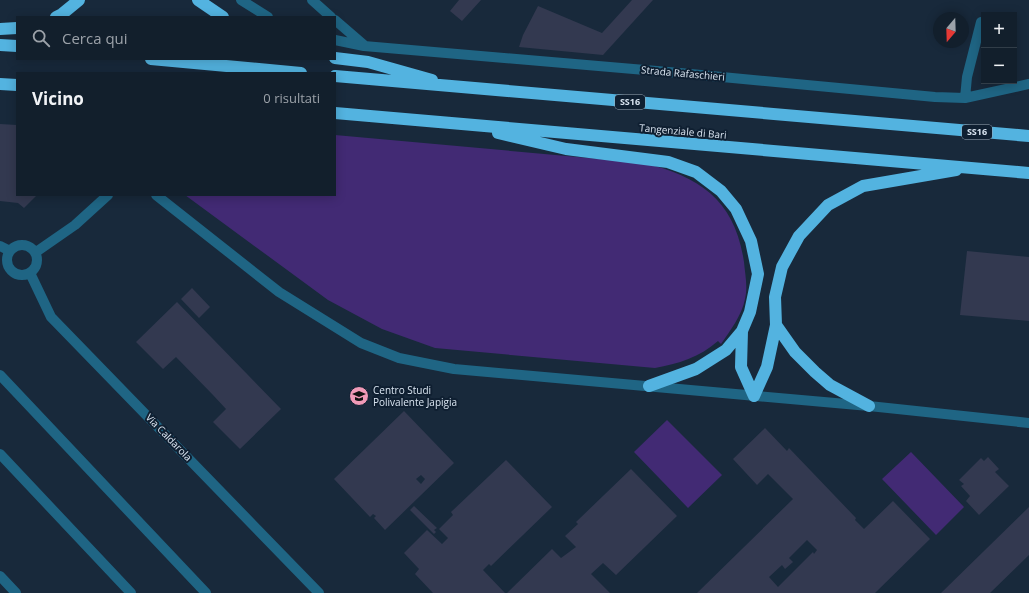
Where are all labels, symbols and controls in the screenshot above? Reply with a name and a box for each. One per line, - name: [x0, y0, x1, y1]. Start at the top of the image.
- north arrow: [933, 12, 969, 48]
- map controls: [981, 12, 1017, 84]
- button: +: [981, 12, 1017, 48]
- search box: [16, 16, 336, 60]
- icon: search: [30, 27, 52, 49]
- text: Cerca qui: [62, 28, 128, 48]
- button: −: [981, 48, 1017, 84]
- street label: Strada Rafaschieri: [641, 62, 725, 84]
- text: Vicino: [32, 87, 84, 110]
- text: 0 risultati: [263, 89, 320, 107]
- road number: SS16: [615, 95, 645, 109]
- street label: Tangenziale di Bari: [639, 120, 727, 142]
- road number: SS16: [962, 125, 992, 139]
- place label: Centro Studi Polivalente Japigia: [373, 383, 457, 409]
- school or university icon: Centro Studi Polivalente Japigia: [348, 385, 370, 407]
- street label: Via Caldarola: [143, 410, 195, 464]

